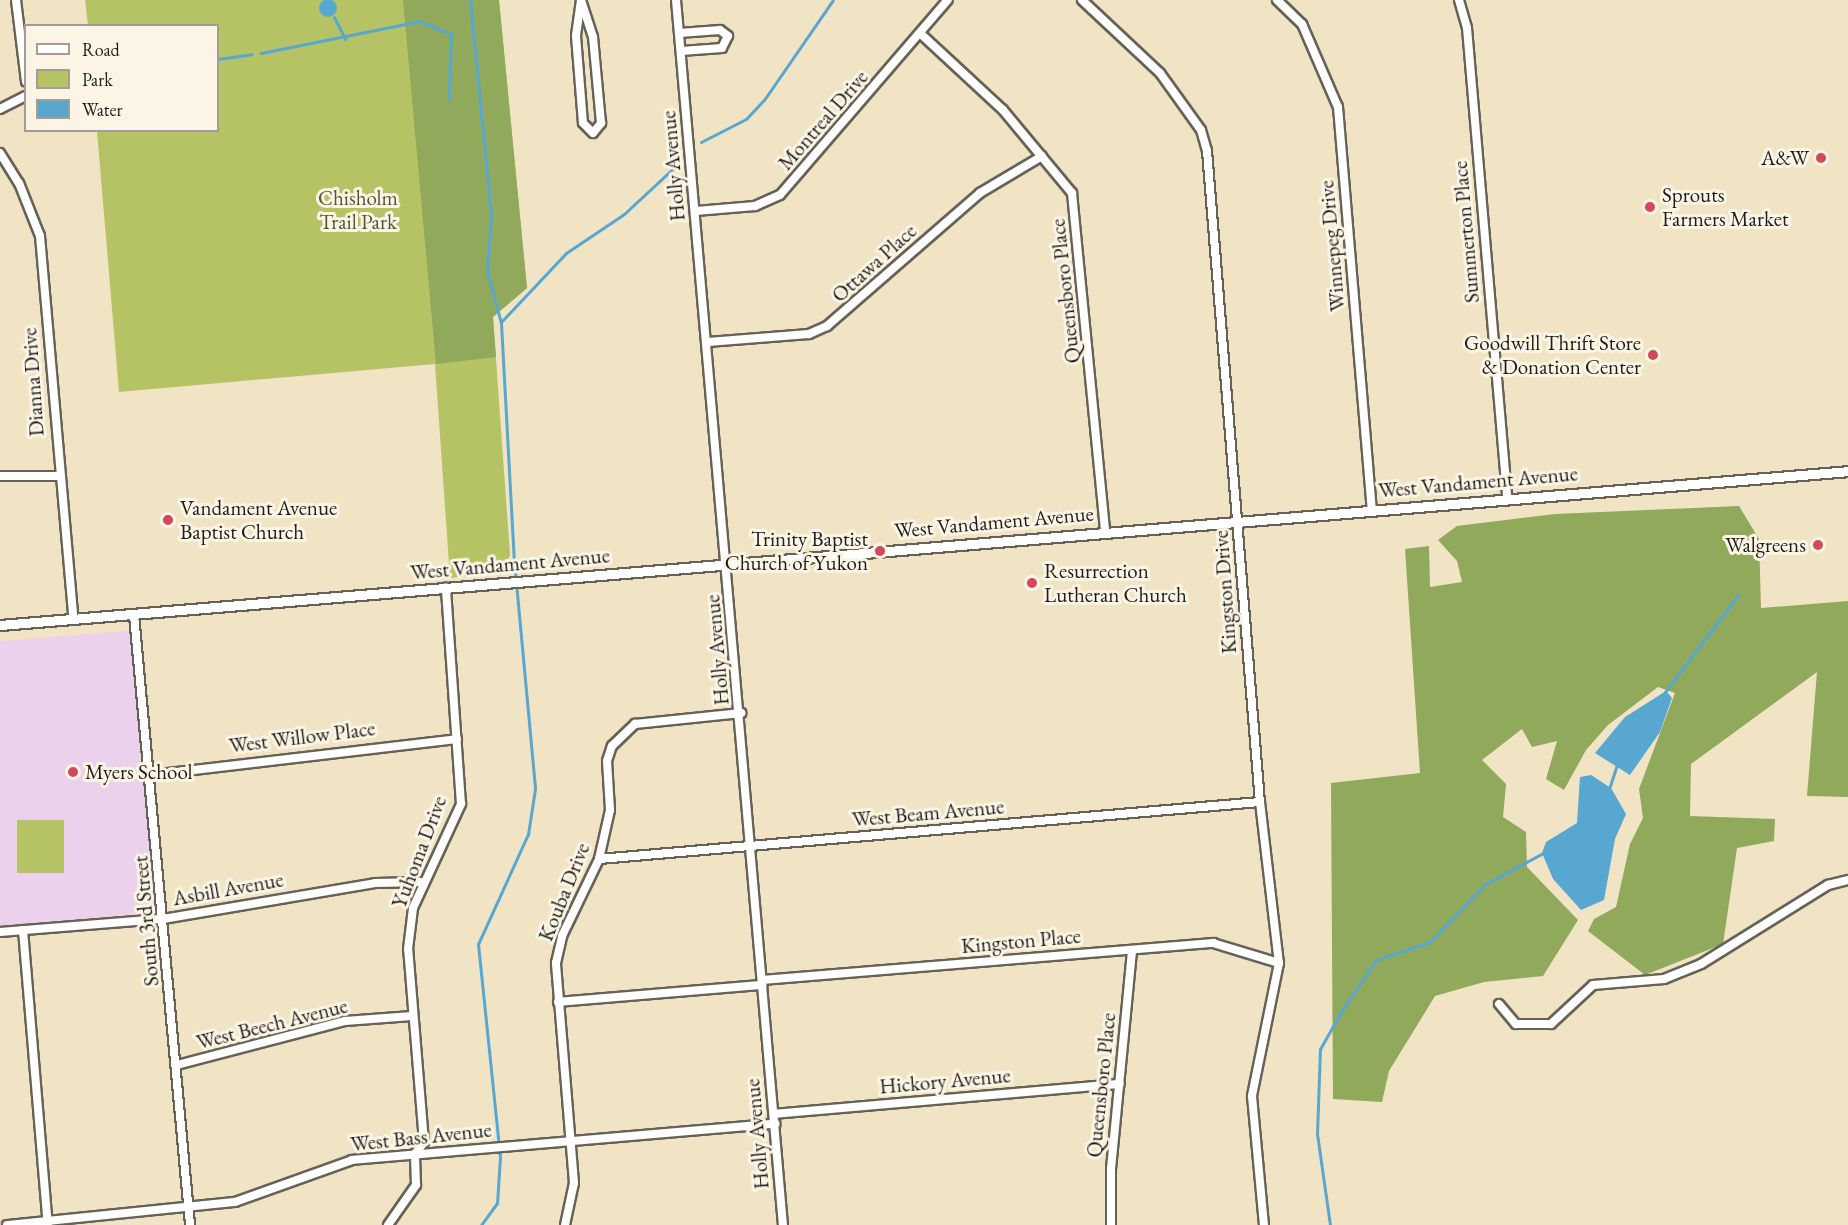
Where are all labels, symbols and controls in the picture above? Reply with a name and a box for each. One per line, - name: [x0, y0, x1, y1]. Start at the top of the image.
- legend: [24, 24, 219, 132]
- text: Road: [82, 38, 120, 61]
- street label: Montreal Drive: [773, 65, 873, 175]
- text: Park: [82, 68, 113, 91]
- text: Water: [82, 98, 123, 121]
- street label: Holly Avenue: [656, 110, 690, 222]
- place label: A&W: [1761, 145, 1809, 171]
- marker: A&W: [1814, 151, 1828, 165]
- street label: Summerton Place: [1447, 160, 1485, 304]
- street label: Winnepeg Drive: [1314, 179, 1350, 313]
- place label: Sprouts Farmers Market: [1662, 182, 1789, 232]
- park label: Chisholm Trail Park: [318, 185, 398, 235]
- marker: Sprouts Farmers Market: [1643, 200, 1657, 214]
- street label: Queensboro Place: [1045, 217, 1085, 365]
- street label: Ottawa Place: [826, 218, 922, 308]
- street label: Dianna Drive: [17, 327, 49, 437]
- place label: Goodwill Thrift Store & Donation Center: [1464, 330, 1641, 380]
- marker: Goodwill Thrift Store & Donation Center: [1646, 348, 1660, 362]
- street label: West Vandament Avenue: [1377, 461, 1579, 503]
- place label: Vandament Avenue Baptist Church: [180, 495, 337, 545]
- street label: West Vandament Avenue: [893, 501, 1095, 543]
- marker: Vandament Avenue Baptist Church: [161, 513, 175, 527]
- place label: Trinity Baptist Church of Yukon: [725, 526, 868, 576]
- street label: Kingston Drive: [1208, 529, 1242, 655]
- place label: Walgreens: [1725, 532, 1806, 558]
- marker: Walgreens: [1811, 538, 1825, 552]
- street label: West Vandament Avenue: [409, 543, 611, 585]
- marker: Trinity Baptist Church of Yukon: [873, 544, 887, 558]
- place label: Resurrection Lutheran Church: [1044, 558, 1187, 608]
- marker: Resurrection Lutheran Church: [1025, 576, 1039, 590]
- street label: Holly Avenue: [700, 594, 734, 706]
- street label: West Willow Place: [228, 716, 376, 758]
- place label: Myers School: [85, 759, 193, 785]
- marker: Myers School: [66, 765, 80, 779]
- street label: Yuhoma Drive: [386, 792, 452, 912]
- street label: West Beam Avenue: [851, 794, 1005, 832]
- street label: Kouba Drive: [533, 839, 595, 945]
- street label: South 3rd Street: [128, 855, 164, 987]
- street label: Asbill Avenue: [171, 867, 285, 911]
- street label: Kingston Place: [960, 923, 1082, 959]
- street label: West Beech Avenue: [194, 993, 350, 1055]
- street label: Queensboro Place: [1081, 1011, 1121, 1159]
- street label: Hickory Avenue: [878, 1063, 1012, 1099]
- street label: Holly Avenue: [740, 1078, 774, 1190]
- street label: West Bass Avenue: [349, 1117, 493, 1157]

